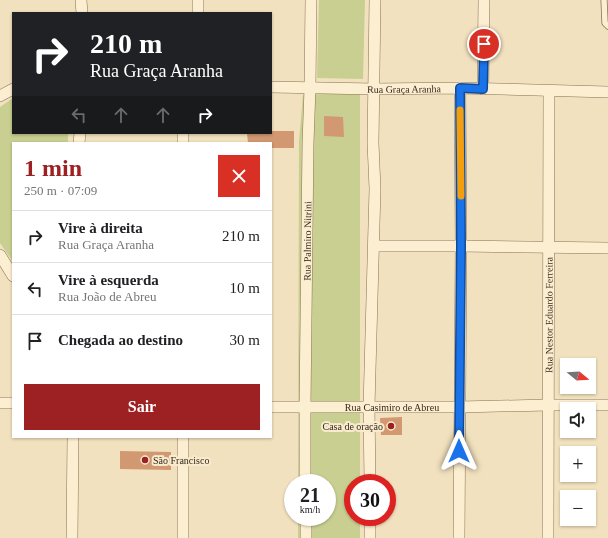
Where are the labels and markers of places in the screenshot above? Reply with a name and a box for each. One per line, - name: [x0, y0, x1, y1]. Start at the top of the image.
- pin: [467, 27, 501, 61]
- place label: Casa de oração: [322, 421, 383, 432]
- marker: Casa de oração: [386, 421, 396, 431]
- marker: São Francisco: [140, 455, 150, 465]
- place label: São Francisco: [153, 455, 209, 466]

